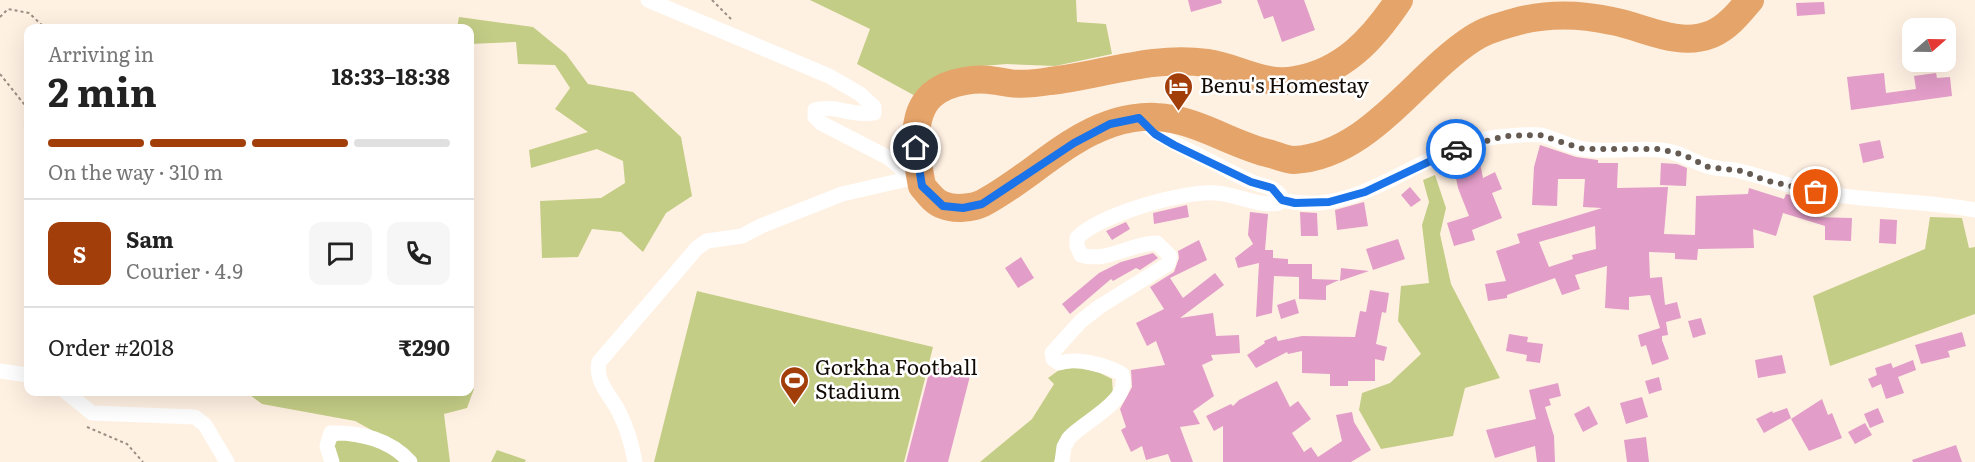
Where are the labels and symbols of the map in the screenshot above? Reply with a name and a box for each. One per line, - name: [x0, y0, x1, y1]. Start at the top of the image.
- north arrow: [1902, 18, 1956, 72]
- place label: Benu's Homestay: [1200, 68, 1370, 99]
- hotel icon: Benu's Homestay: [1163, 70, 1195, 112]
- courier: [1426, 119, 1486, 179]
- pin: [890, 122, 941, 173]
- pin: [1790, 166, 1841, 217]
- place label: Gorkha Football Stadium: [815, 350, 978, 405]
- sports icon: Gorkha Football Stadium: [778, 364, 810, 406]

